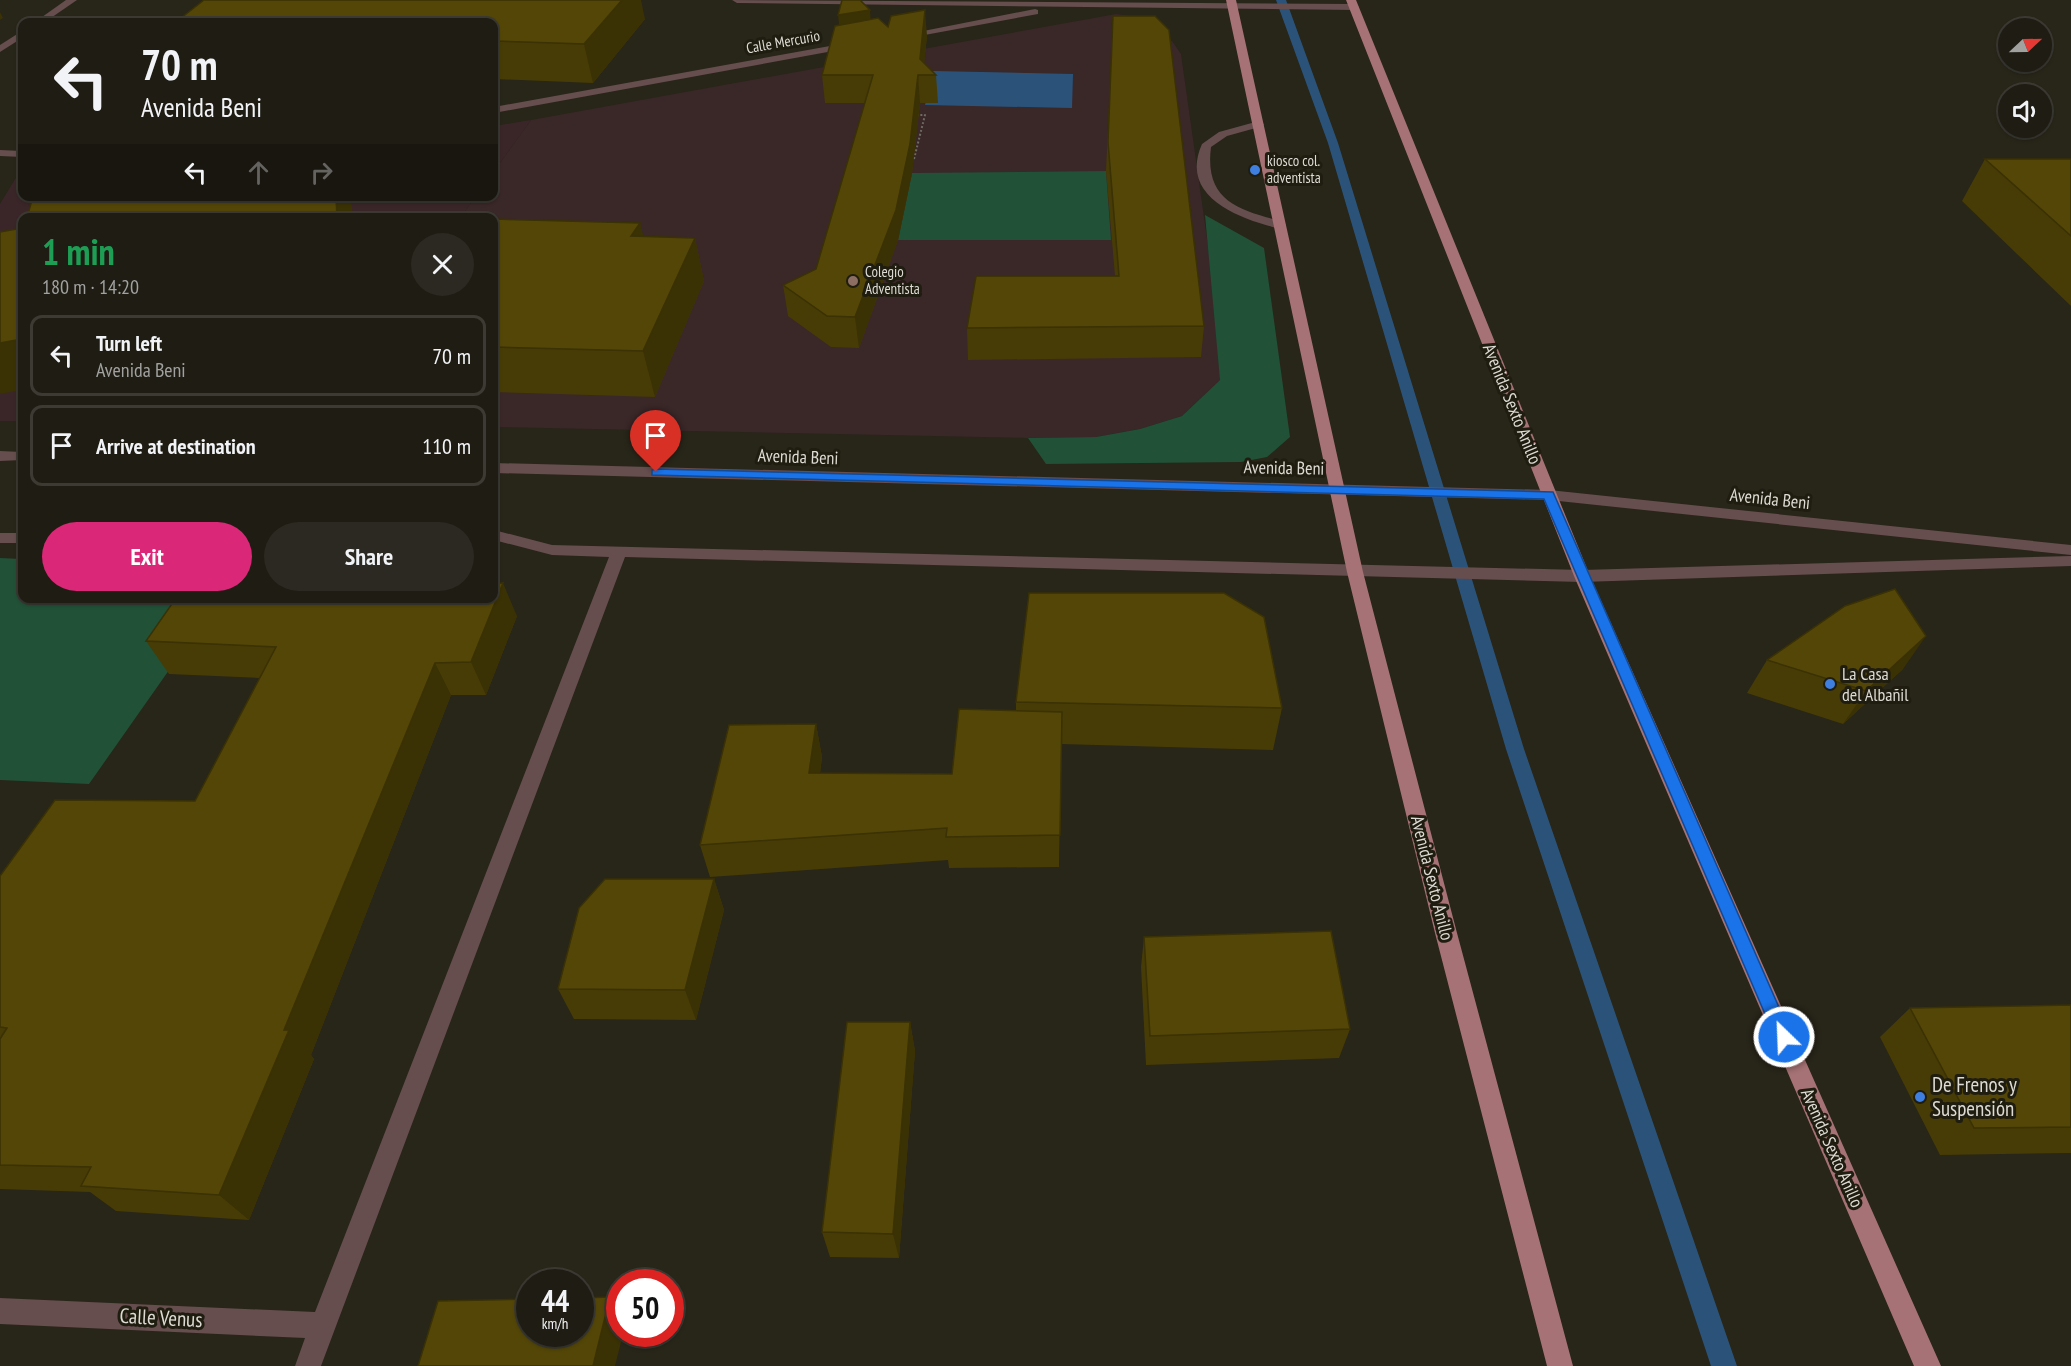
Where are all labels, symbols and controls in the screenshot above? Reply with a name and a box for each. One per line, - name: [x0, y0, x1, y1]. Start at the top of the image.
- north arrow: [1998, 18, 2052, 72]
- map controls: [1998, 18, 2052, 138]
- street label: Calle Mercurio: [745, 26, 821, 57]
- text: 70 m: [141, 37, 218, 92]
- icon: left: [42, 42, 120, 120]
- button: sound: [1998, 84, 2052, 138]
- text: Avenida Beni: [141, 90, 262, 124]
- place label: kiosco col. adventista: [1267, 151, 1321, 187]
- icon: left: [179, 156, 212, 189]
- icon: ahead: [242, 156, 275, 189]
- icon: right: [305, 156, 338, 189]
- marker: kiosco col. adventista: [1248, 163, 1262, 177]
- text: 1 min: [42, 228, 115, 275]
- button: close: [411, 233, 474, 296]
- place label: Colegio Adventista: [865, 262, 920, 298]
- text: 180 m · 14:20: [42, 274, 139, 300]
- marker: Colegio Adventista: [846, 274, 860, 288]
- text: Turn left: [96, 329, 162, 357]
- icon: left: [45, 339, 78, 372]
- street label: Avenida Sexto Anillo: [1478, 340, 1547, 467]
- text: 70 m: [432, 342, 471, 370]
- text: Avenida Beni: [96, 357, 186, 383]
- pin: [630, 410, 681, 472]
- icon: arrive: [639, 419, 672, 452]
- icon: arrive: [45, 429, 78, 462]
- text: Arrive at destination: [96, 432, 256, 460]
- text: 110 m: [422, 432, 471, 460]
- street label: Avenida Beni: [757, 444, 839, 469]
- street label: Avenida Beni: [1243, 455, 1325, 480]
- street label: Avenida Beni: [1729, 483, 1811, 514]
- button: Exit: [42, 522, 252, 591]
- button: Share: [264, 522, 474, 591]
- place label: La Casa del Albañil: [1842, 662, 1909, 706]
- marker: La Casa del Albañil: [1823, 677, 1837, 691]
- street label: Avenida Sexto Anillo: [1406, 813, 1459, 943]
- position arrow: [1752, 1005, 1816, 1069]
- place label: De Frenos y Suspensión: [1932, 1071, 2017, 1122]
- street label: Avenida Sexto Anillo: [1796, 1085, 1869, 1211]
- marker: De Frenos y Suspensión: [1913, 1090, 1927, 1104]
- speed limit sign: 50: [606, 1269, 684, 1347]
- text: 44: [541, 1281, 569, 1320]
- street label: Calle Venus: [119, 1302, 203, 1333]
- text: km/h: [542, 1314, 568, 1333]

